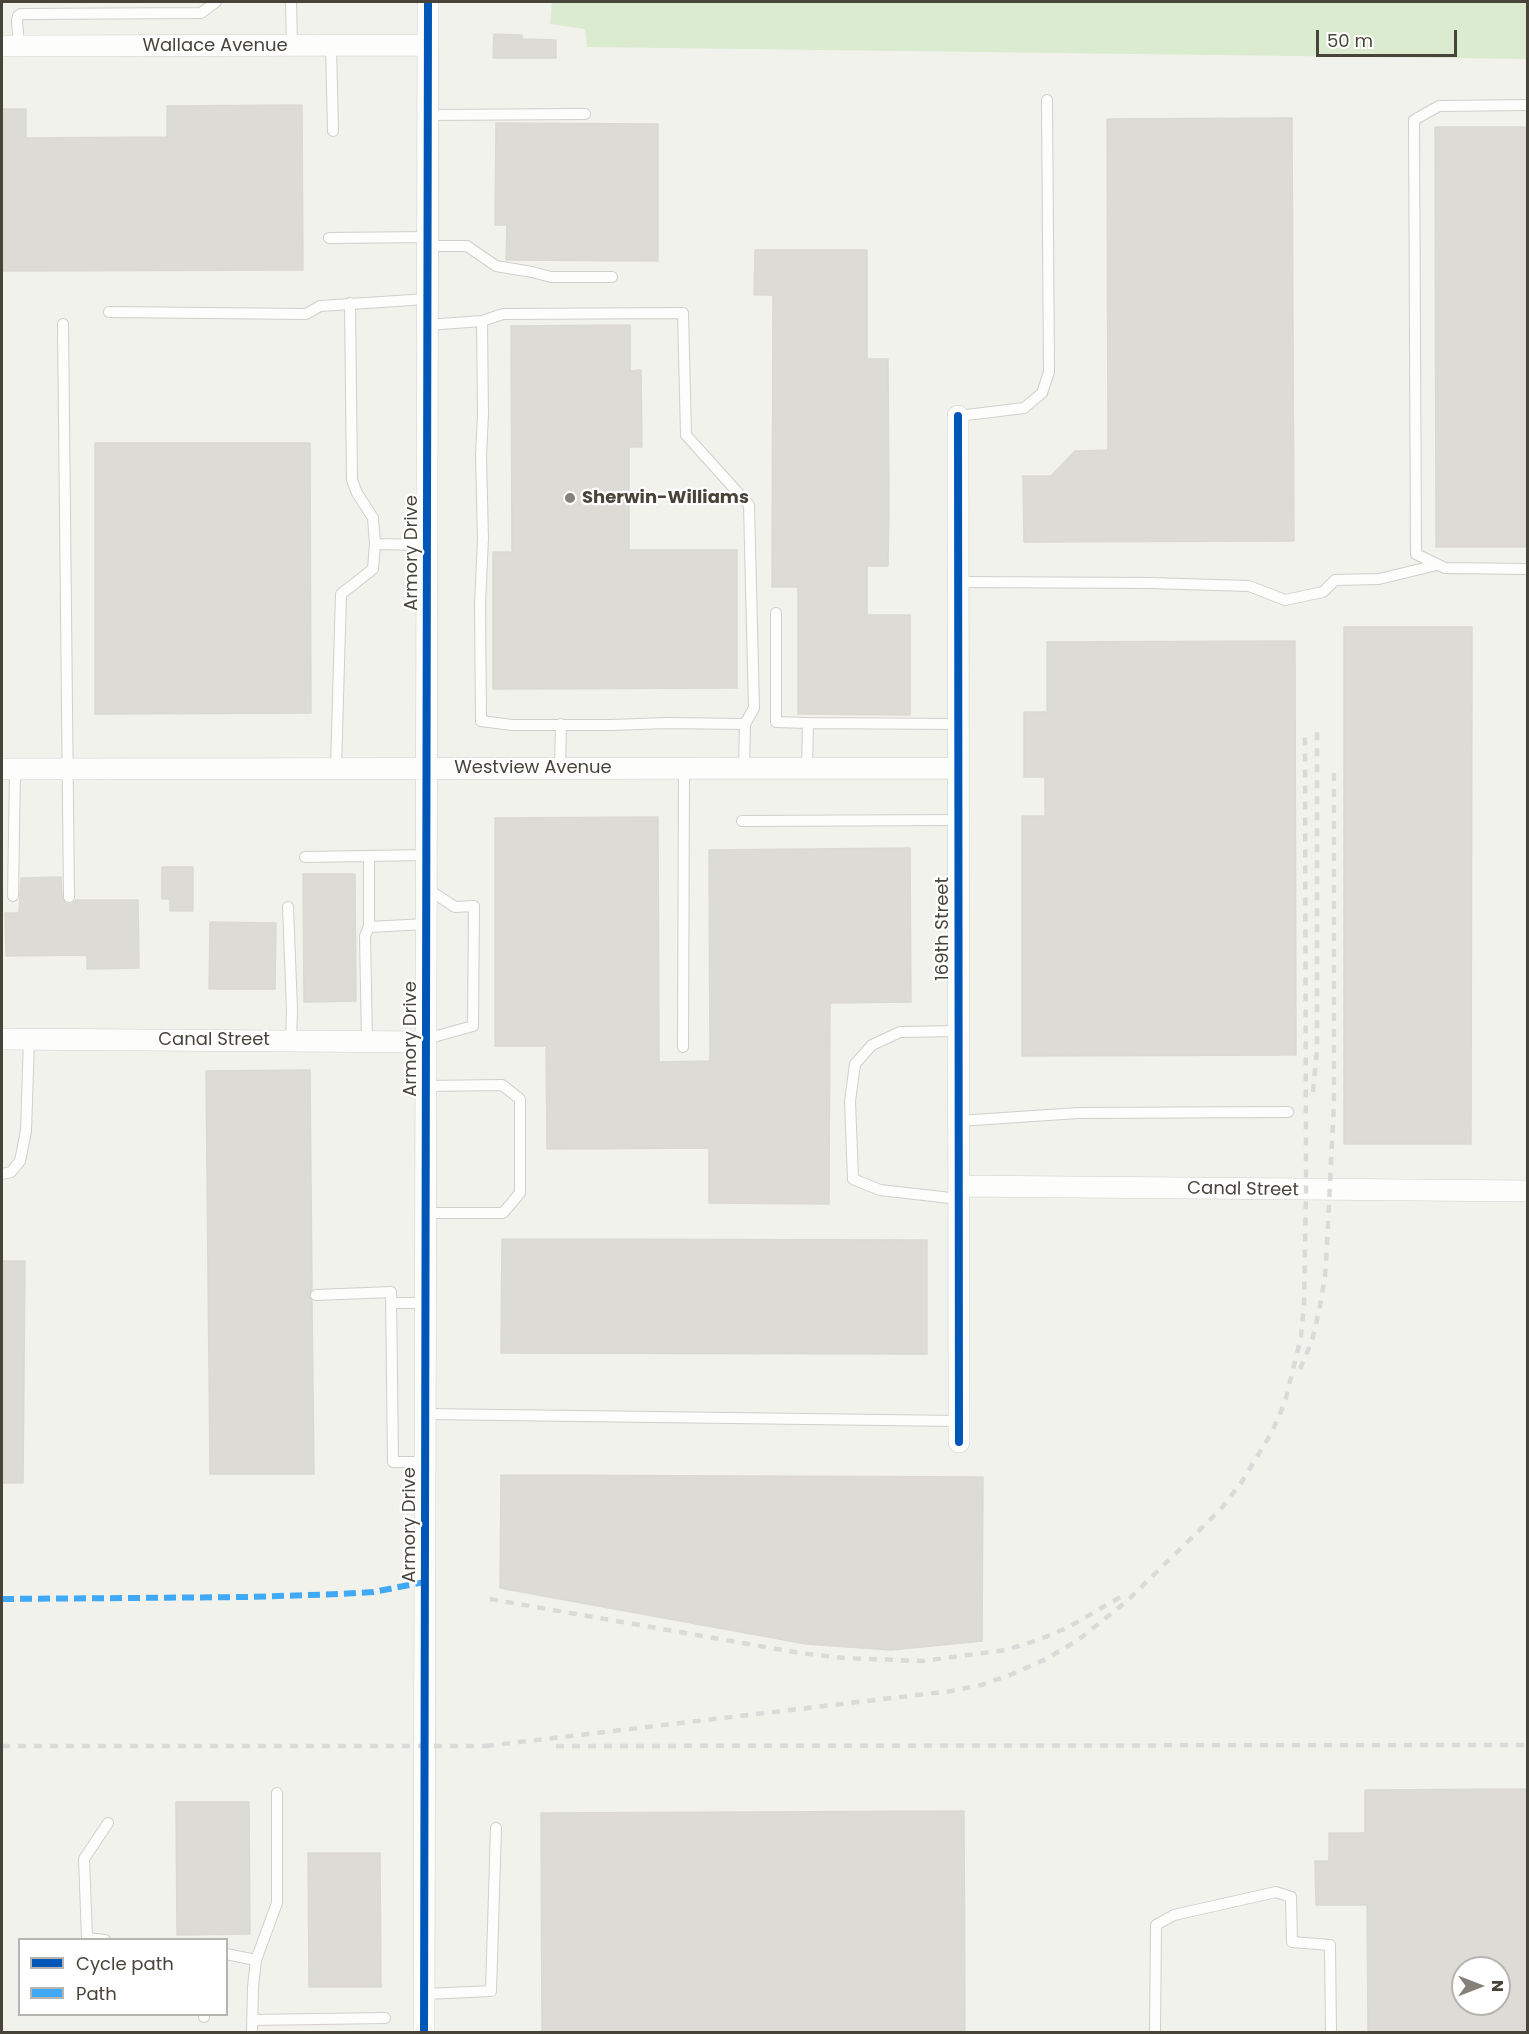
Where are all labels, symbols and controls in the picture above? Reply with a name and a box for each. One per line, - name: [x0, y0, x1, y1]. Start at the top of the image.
- scale bar: [1319, 18, 1460, 56]
- text: 50 m: [1327, 28, 1373, 53]
- street label: Wallace Avenue: [142, 35, 288, 57]
- place label: Sherwin-Williams: [582, 487, 749, 509]
- marker: Sherwin-Williams: [563, 491, 577, 505]
- street label: Armory Drive: [401, 495, 423, 611]
- street label: Westview Avenue: [454, 757, 612, 779]
- street label: 169th Street: [932, 877, 954, 981]
- street label: Armory Drive: [400, 981, 422, 1097]
- street label: Canal Street: [158, 1029, 270, 1051]
- street label: Canal Street: [1187, 1178, 1299, 1202]
- street label: Armory Drive: [399, 1467, 421, 1583]
- legend: [18, 1938, 228, 2016]
- text: Cycle path: [76, 1951, 174, 1976]
- north arrow: [1451, 1956, 1511, 2016]
- text: N: [1486, 1980, 1509, 1992]
- text: Path: [76, 1981, 117, 2006]

